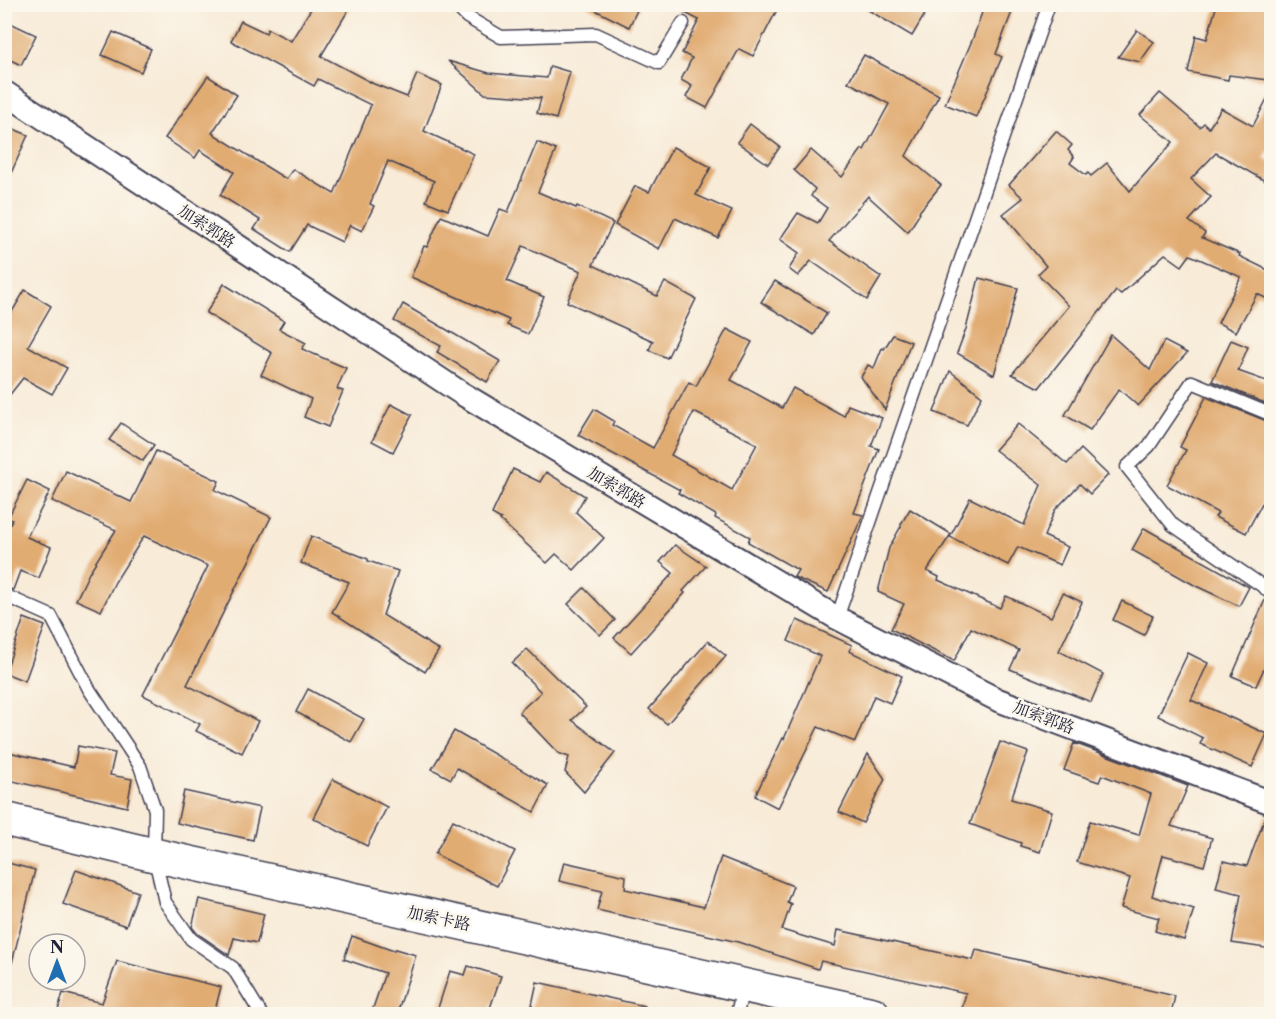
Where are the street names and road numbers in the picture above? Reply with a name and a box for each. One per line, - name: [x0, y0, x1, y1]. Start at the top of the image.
- street label: 加索郭路: [175, 200, 239, 252]
- street label: 加索郭路: [584, 462, 650, 512]
- street label: 加索郭路: [1011, 696, 1077, 738]
- street label: 加索卡路: [406, 902, 472, 934]

